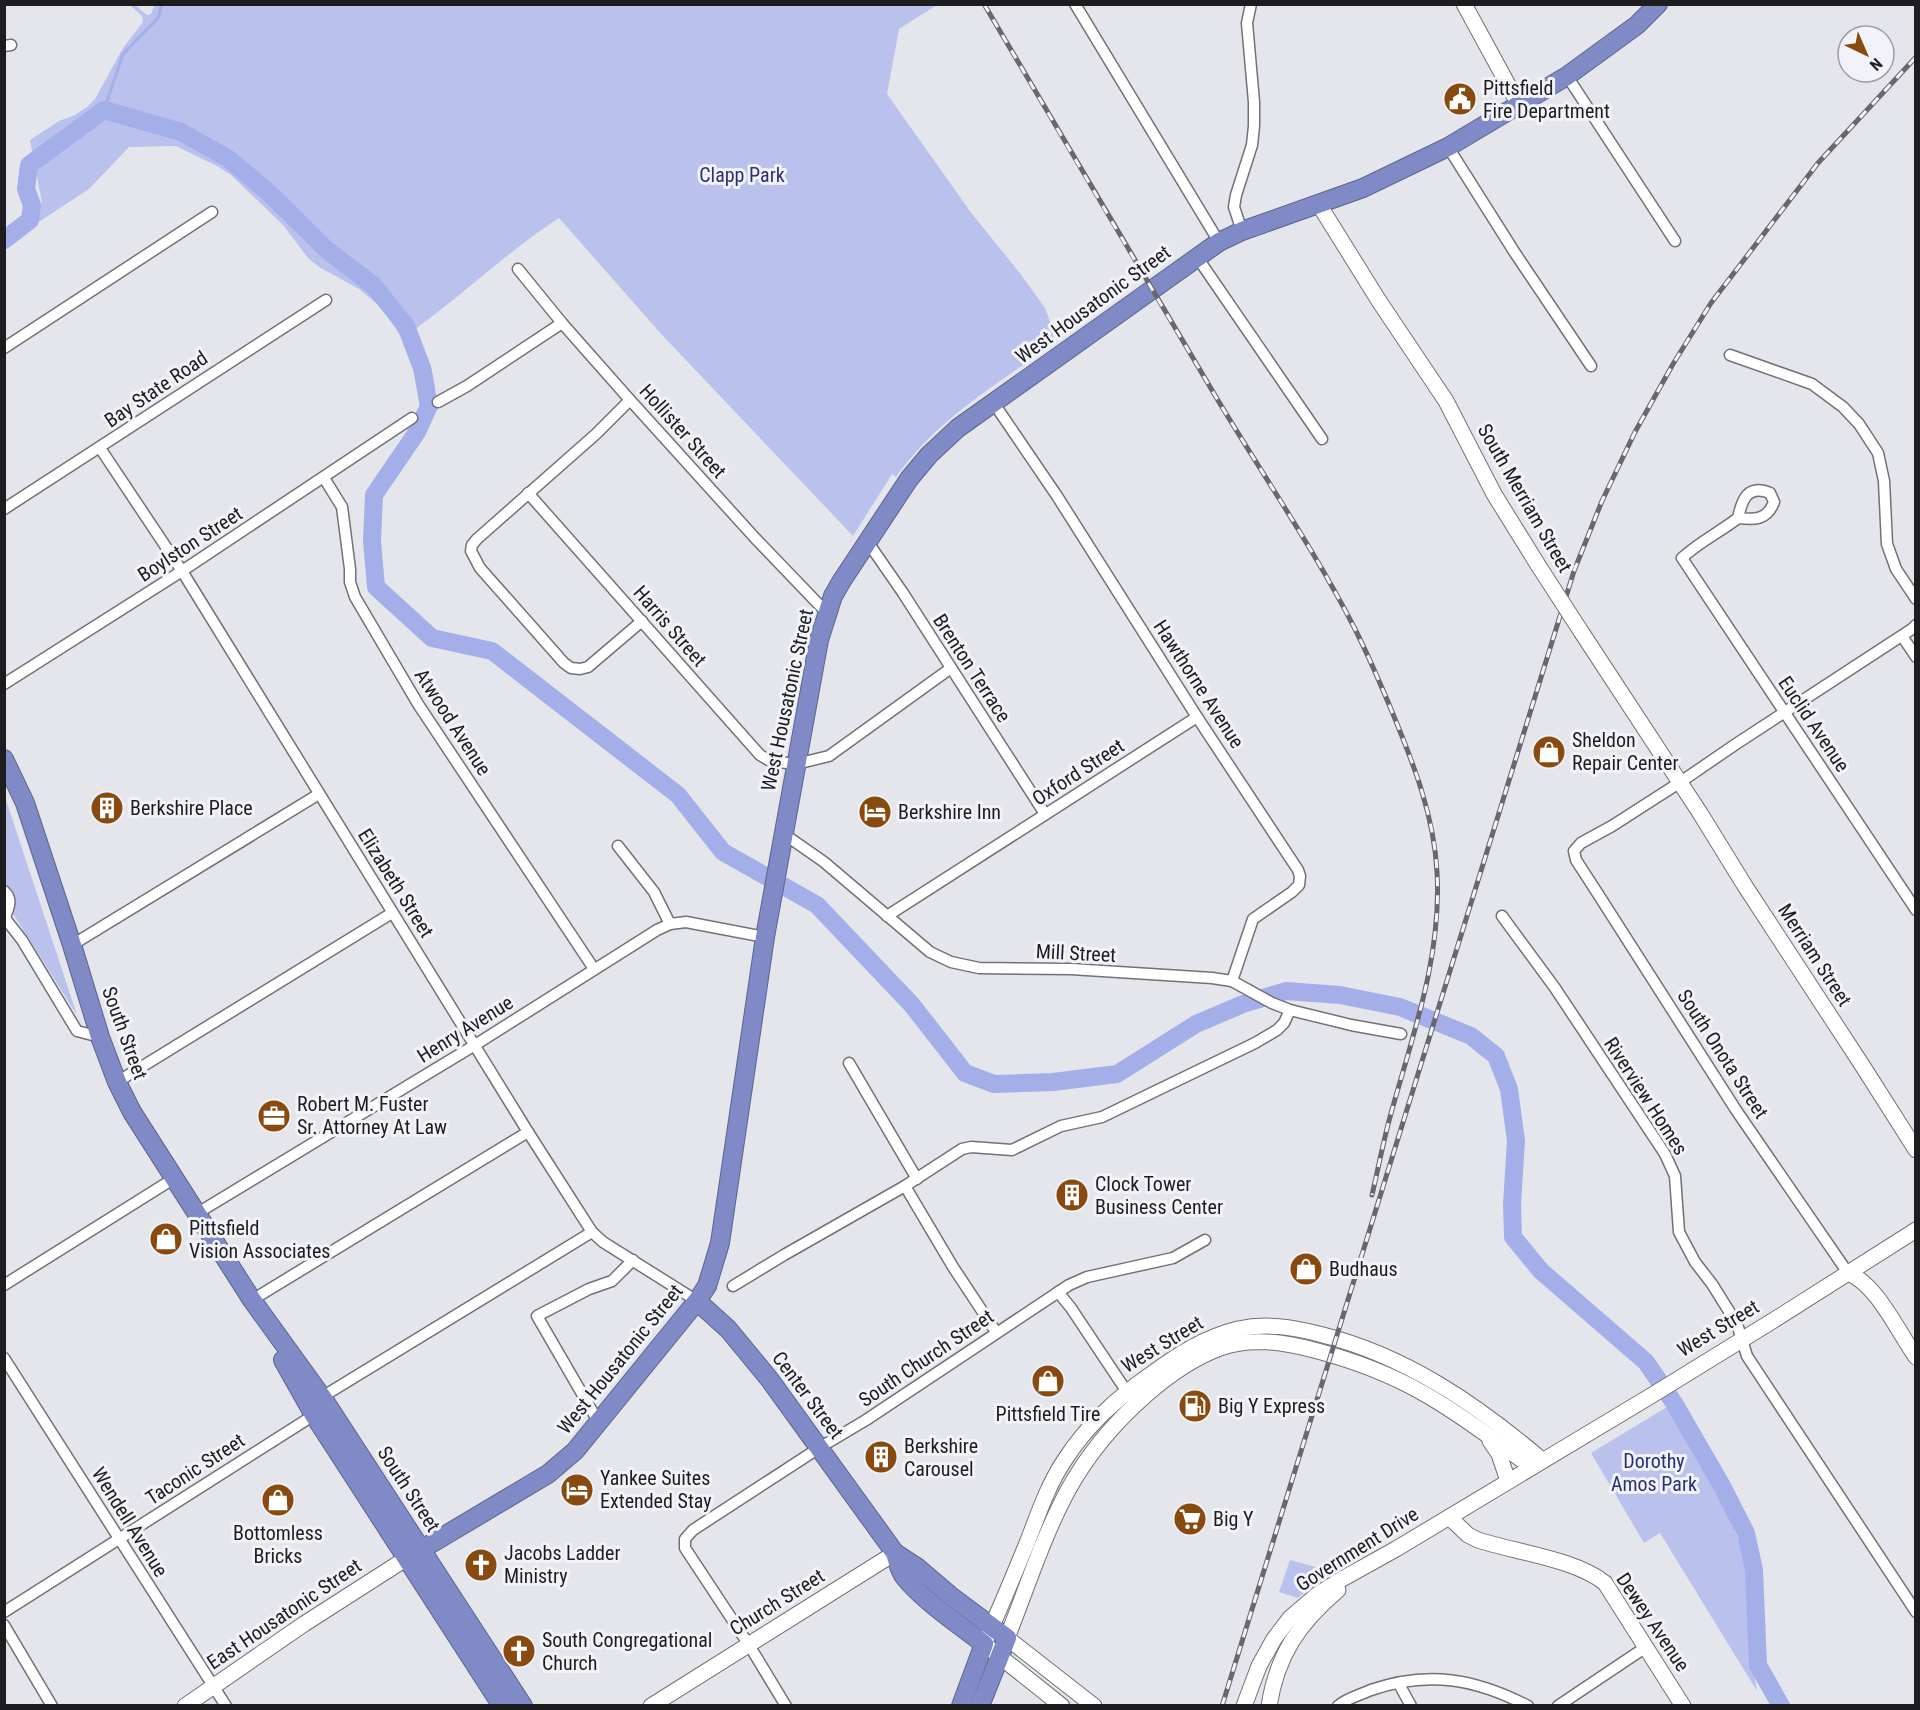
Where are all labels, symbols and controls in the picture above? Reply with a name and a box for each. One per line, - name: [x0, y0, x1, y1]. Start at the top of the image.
- north arrow: [1836, 24, 1896, 84]
- text: N: [1866, 54, 1886, 75]
- place label: Pittsfield Fire Department: [1483, 76, 1610, 123]
- public building icon: Pittsfield Fire Department: [1442, 81, 1478, 117]
- park label: Clapp Park: [699, 163, 785, 187]
- street label: West Housatonic Street: [1011, 240, 1175, 368]
- street label: Bay State Road: [100, 346, 212, 432]
- street label: Hollister Street: [635, 379, 732, 483]
- street label: South Merriam Street: [1473, 419, 1577, 577]
- street label: Boylston Street: [133, 501, 247, 587]
- street label: Harris Street: [628, 581, 712, 671]
- street label: West Housatonic Street: [756, 607, 818, 793]
- street label: Brenton Terrace: [928, 609, 1016, 727]
- street label: Hawthorne Avenue: [1149, 615, 1249, 753]
- street label: Atwood Avenue: [410, 664, 496, 780]
- street label: Euclid Avenue: [1773, 672, 1855, 776]
- place label: Sheldon Repair Center: [1572, 728, 1679, 775]
- street label: Oxford Street: [1028, 733, 1128, 811]
- shop icon: Sheldon Repair Center: [1531, 734, 1567, 770]
- building icon: Berkshire Place: [89, 790, 125, 826]
- hotel icon: Berkshire Inn: [857, 794, 893, 830]
- place label: Berkshire Place: [130, 796, 253, 820]
- place label: Berkshire Inn: [898, 800, 1001, 824]
- street label: Elizabeth Street: [353, 824, 439, 942]
- street label: Merriam Street: [1773, 899, 1857, 1011]
- street label: Mill Street: [1035, 939, 1117, 967]
- street label: South Street: [97, 983, 153, 1083]
- street label: South Onota Street: [1672, 985, 1774, 1123]
- street label: Henry Avenue: [413, 990, 517, 1068]
- street label: Riverview Homes: [1599, 1033, 1693, 1159]
- place label: Robert M. Fuster Sr. Attorney At Law: [297, 1092, 447, 1139]
- office icon: Robert M. Fuster Sr. Attorney At Law: [256, 1098, 292, 1134]
- place label: Clock Tower Business Center: [1095, 1172, 1223, 1219]
- building icon: Clock Tower Business Center: [1054, 1177, 1090, 1213]
- place label: Pittsfield Vision Associates: [189, 1216, 330, 1263]
- shop icon: Pittsfield Vision Associates: [148, 1221, 184, 1257]
- shop icon: Budhaus: [1288, 1251, 1324, 1287]
- place label: Budhaus: [1329, 1257, 1398, 1281]
- street label: West Housatonic Street: [552, 1279, 688, 1439]
- street label: West Street: [1673, 1294, 1763, 1362]
- street label: South Church Street: [854, 1304, 998, 1412]
- street label: West Street: [1117, 1310, 1207, 1378]
- street label: Center Street: [767, 1347, 849, 1444]
- shop icon: Pittsfield Tire: [1030, 1363, 1066, 1399]
- fuel station icon: Big Y Express: [1177, 1388, 1213, 1424]
- place label: Big Y Express: [1218, 1394, 1325, 1418]
- place label: Pittsfield Tire: [996, 1402, 1100, 1426]
- street label: Taconic Street: [141, 1428, 249, 1510]
- place label: Berkshire Carousel: [904, 1434, 978, 1481]
- building icon: Berkshire Carousel: [863, 1439, 899, 1475]
- street label: South Street: [372, 1442, 446, 1536]
- park label: Dorothy Amos Park: [1611, 1449, 1697, 1496]
- street label: Wendell Avenue: [87, 1463, 173, 1581]
- place label: Yankee Suites Extended Stay: [600, 1466, 712, 1513]
- hotel icon: Yankee Suites Extended Stay: [559, 1472, 595, 1508]
- shop icon: Bottomless Bricks: [260, 1482, 296, 1518]
- supermarket icon: Big Y: [1172, 1501, 1208, 1537]
- street label: Government Drive: [1291, 1502, 1423, 1596]
- place label: Big Y: [1213, 1507, 1254, 1531]
- place label: Bottomless Bricks: [233, 1521, 323, 1568]
- place label: Jacobs Ladder Ministry: [504, 1541, 621, 1588]
- church icon: Jacobs Ladder Ministry: [463, 1547, 499, 1583]
- street label: East Housatonic Street: [202, 1553, 366, 1674]
- street label: Church Street: [725, 1563, 829, 1641]
- street label: Dewey Avenue: [1611, 1568, 1695, 1676]
- place label: South Congregational Church: [542, 1628, 712, 1675]
- church icon: South Congregational Church: [501, 1633, 537, 1669]

